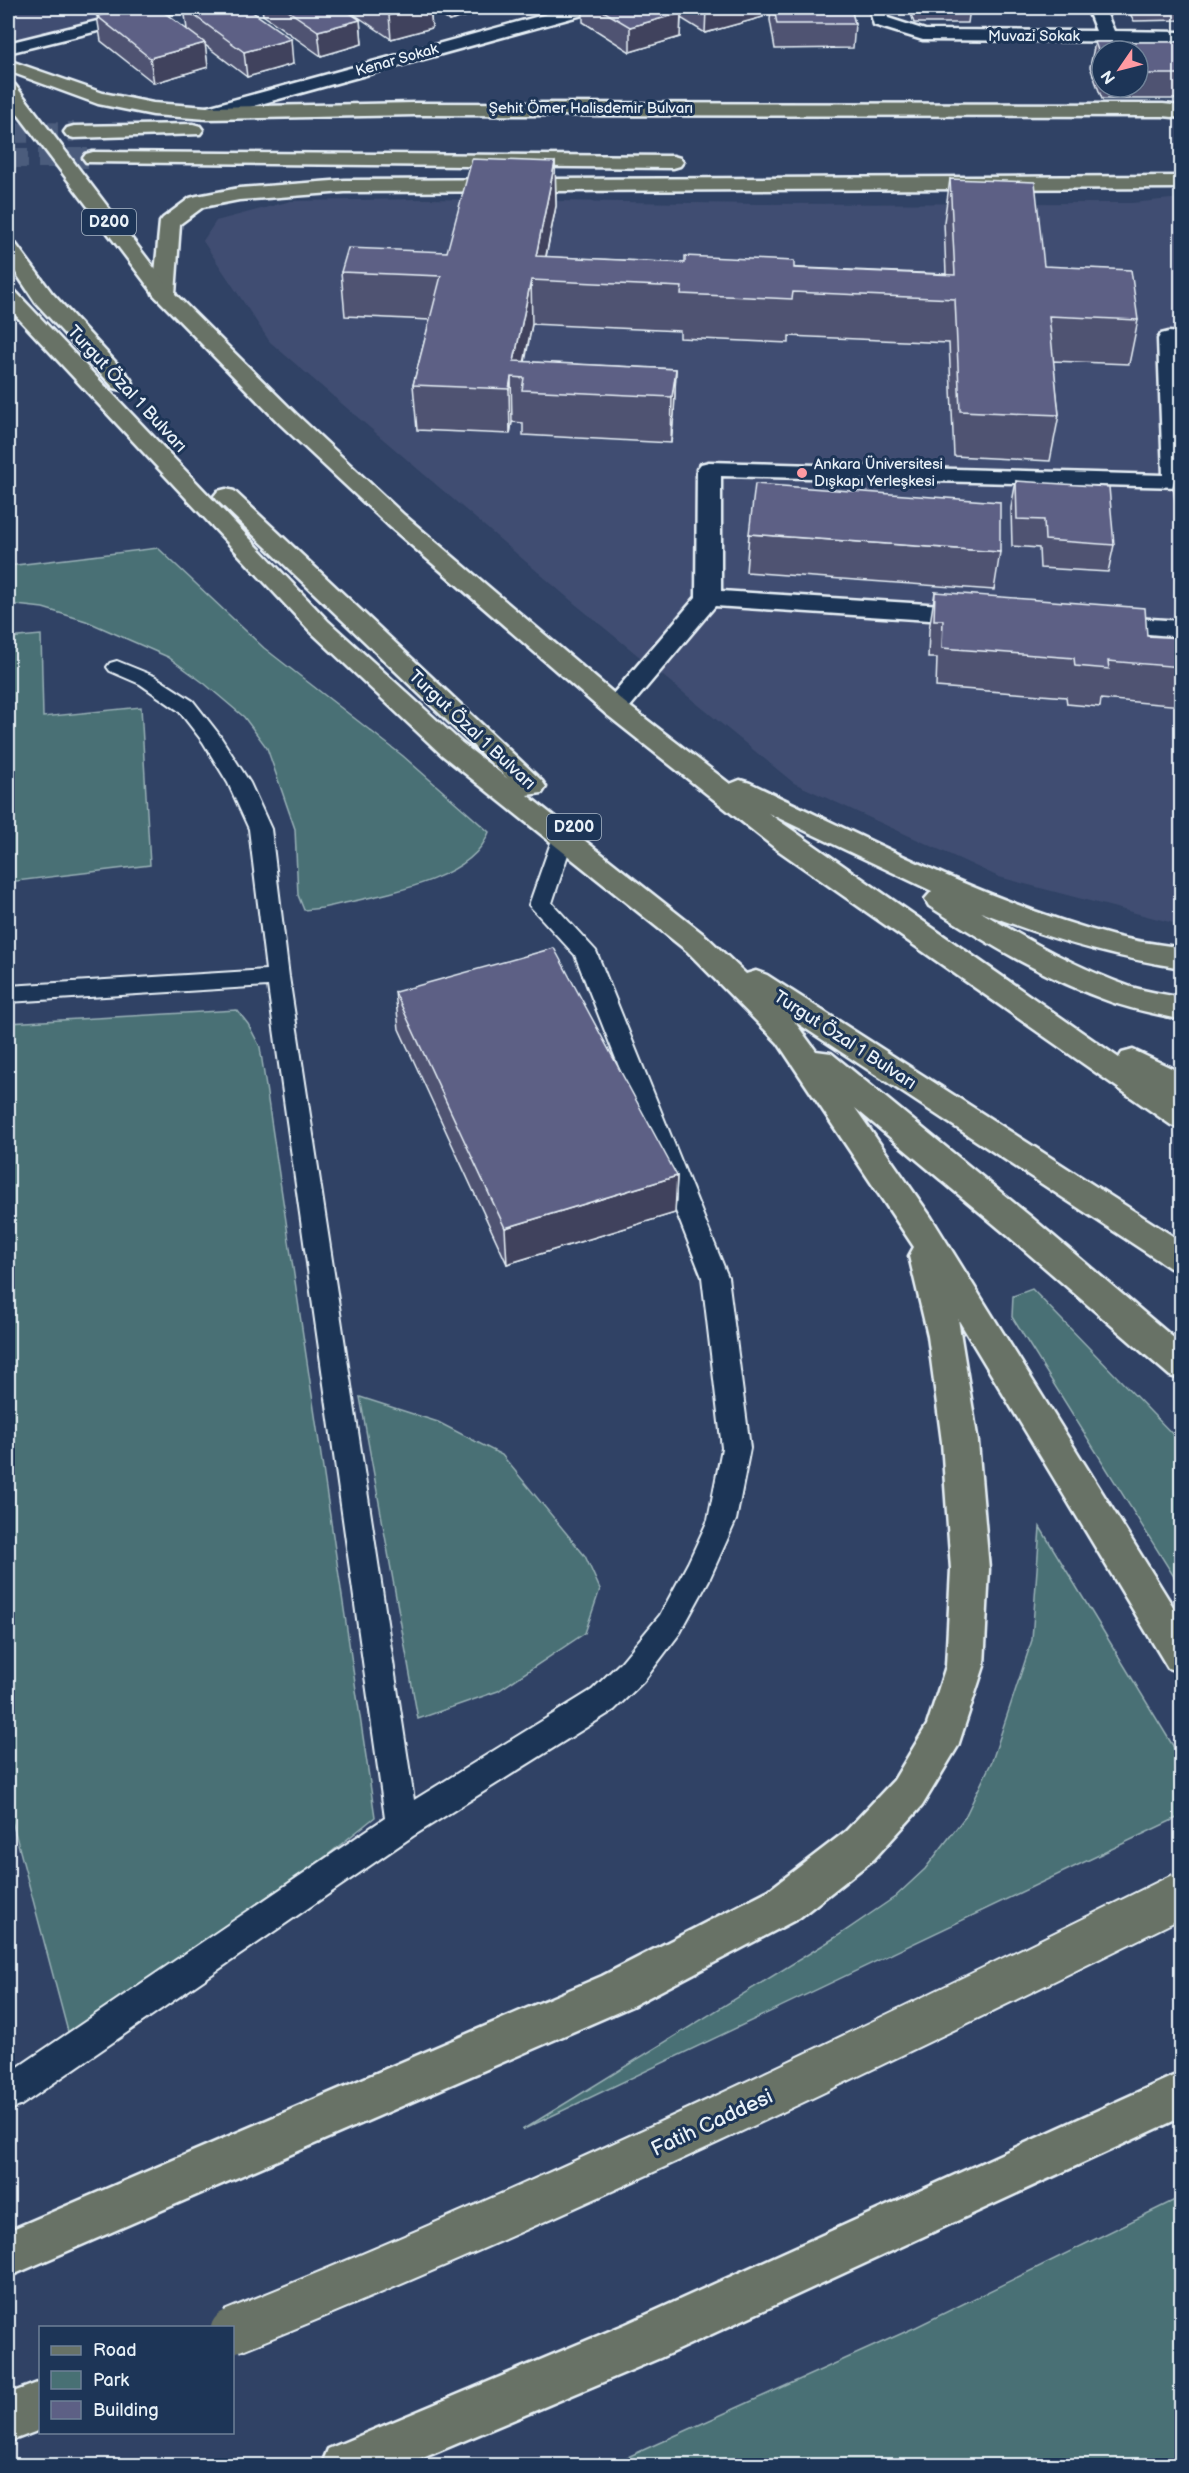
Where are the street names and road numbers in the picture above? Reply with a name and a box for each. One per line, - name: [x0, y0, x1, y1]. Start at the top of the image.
- street label: Muvazi Sokak: [988, 27, 1081, 46]
- street label: Kenar Sokak: [353, 39, 441, 81]
- street label: Şehit Ömer Halisdemir Bulvarı: [489, 99, 693, 118]
- road number: D200: [82, 209, 136, 235]
- street label: Turgut Özal 1 Bulvarı: [63, 321, 192, 457]
- street label: Turgut Özal 1 Bulvarı: [404, 665, 540, 794]
- road number: D200: [547, 814, 601, 840]
- street label: Turgut Özal 1 Bulvarı: [770, 985, 921, 1094]
- street label: Fatih Caddesi: [647, 2084, 777, 2162]

